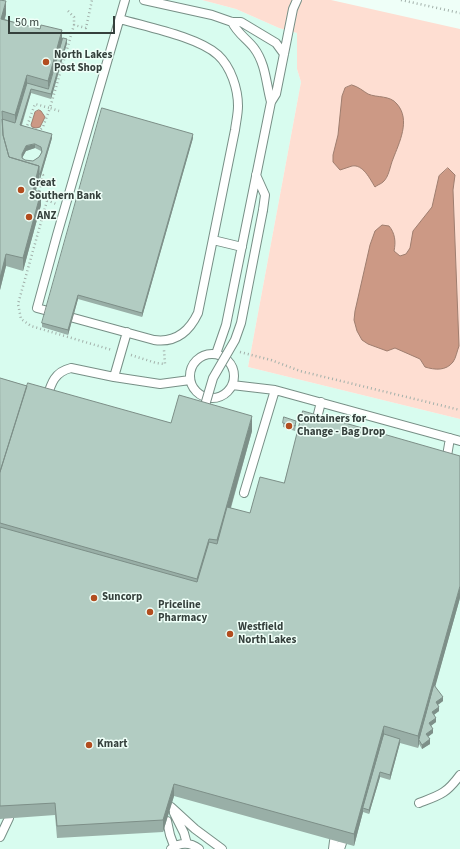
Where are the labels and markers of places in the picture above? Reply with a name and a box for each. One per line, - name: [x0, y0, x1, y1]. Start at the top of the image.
- place label: North Lakes Post Shop: [54, 49, 112, 75]
- marker: North Lakes Post Shop: [41, 57, 51, 67]
- place label: Great Southern Bank: [29, 177, 101, 203]
- marker: Great Southern Bank: [16, 185, 26, 195]
- place label: ANZ: [37, 210, 57, 224]
- marker: ANZ: [24, 212, 34, 222]
- place label: Containers for Change - Bag Drop: [297, 413, 385, 439]
- marker: Containers for Change - Bag Drop: [284, 421, 294, 431]
- place label: Suncorp: [102, 591, 142, 605]
- marker: Suncorp: [89, 593, 99, 603]
- place label: Priceline Pharmacy: [158, 599, 207, 625]
- marker: Priceline Pharmacy: [145, 607, 155, 617]
- place label: Westfield North Lakes: [238, 621, 296, 647]
- marker: Westfield North Lakes: [225, 629, 235, 639]
- place label: Kmart: [97, 738, 128, 752]
- marker: Kmart: [84, 740, 94, 750]

